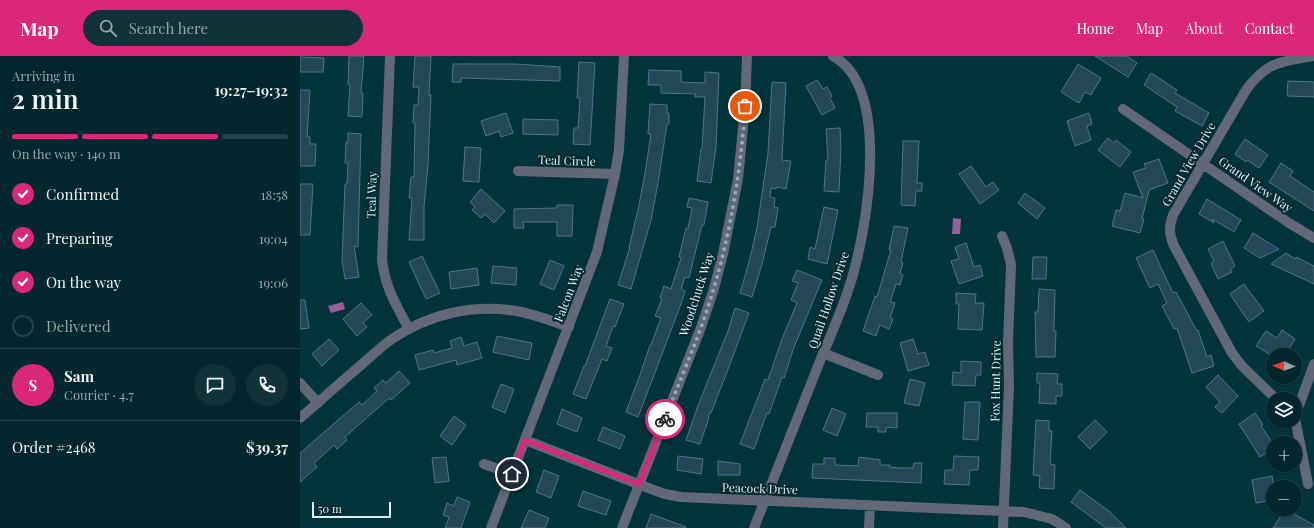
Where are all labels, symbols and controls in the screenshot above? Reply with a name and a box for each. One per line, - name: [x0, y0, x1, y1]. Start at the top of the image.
- search box: [83, 10, 363, 46]
- text: Map: [20, 15, 59, 41]
- icon: search: [97, 17, 119, 39]
- text: Search here: [129, 18, 208, 38]
- text: Home: [1076, 19, 1114, 38]
- text: Map: [1136, 19, 1163, 38]
- text: About: [1185, 19, 1223, 38]
- text: Contact: [1245, 19, 1294, 38]
- text: Arriving in: [12, 67, 75, 84]
- text: 19:27–19:32: [214, 80, 288, 100]
- text: 2 min: [12, 81, 78, 116]
- pin: [728, 89, 762, 123]
- icon: bag: [734, 95, 756, 117]
- street label: Grand View Drive: [1157, 119, 1219, 209]
- text: On the way · 140 m: [12, 145, 120, 162]
- street label: Teal Circle: [538, 151, 596, 169]
- street label: Grand View Way: [1216, 153, 1296, 215]
- street label: Teal Way: [362, 171, 380, 219]
- icon: check: [12, 183, 34, 205]
- text: Confirmed: [46, 184, 119, 204]
- text: 18:58: [261, 186, 288, 203]
- icon: check: [12, 227, 34, 249]
- text: Preparing: [46, 228, 113, 248]
- text: 19:04: [259, 230, 288, 247]
- street label: Quail Hollow Drive: [804, 249, 852, 351]
- street label: Woodchuck Way: [675, 250, 717, 339]
- street label: Falcon Way: [550, 262, 586, 324]
- icon: check: [12, 271, 34, 293]
- text: On the way: [46, 272, 121, 292]
- text: 19:06: [259, 274, 288, 291]
- text: Delivered: [46, 316, 111, 336]
- street label: Fox Hunt Drive: [986, 340, 1004, 422]
- north arrow: [1266, 348, 1302, 384]
- map controls: [1266, 348, 1302, 516]
- button: chat: [194, 364, 236, 406]
- button: phone: [246, 364, 288, 406]
- text: Sam: [64, 366, 94, 386]
- text: S: [29, 375, 37, 395]
- text: Courier · 4.7: [64, 386, 134, 403]
- button: layers: [1266, 392, 1302, 428]
- courier: [645, 399, 685, 439]
- icon: bike: [654, 408, 676, 430]
- button: +: [1266, 436, 1302, 472]
- text: Order #2468: [12, 437, 96, 457]
- text: $39.37: [246, 437, 288, 457]
- pin: [495, 457, 529, 491]
- icon: home: [501, 463, 523, 485]
- street label: Peacock Drive: [722, 479, 798, 497]
- button: −: [1266, 480, 1302, 516]
- scale bar: [312, 500, 391, 519]
- text: 50 m: [318, 501, 342, 516]

